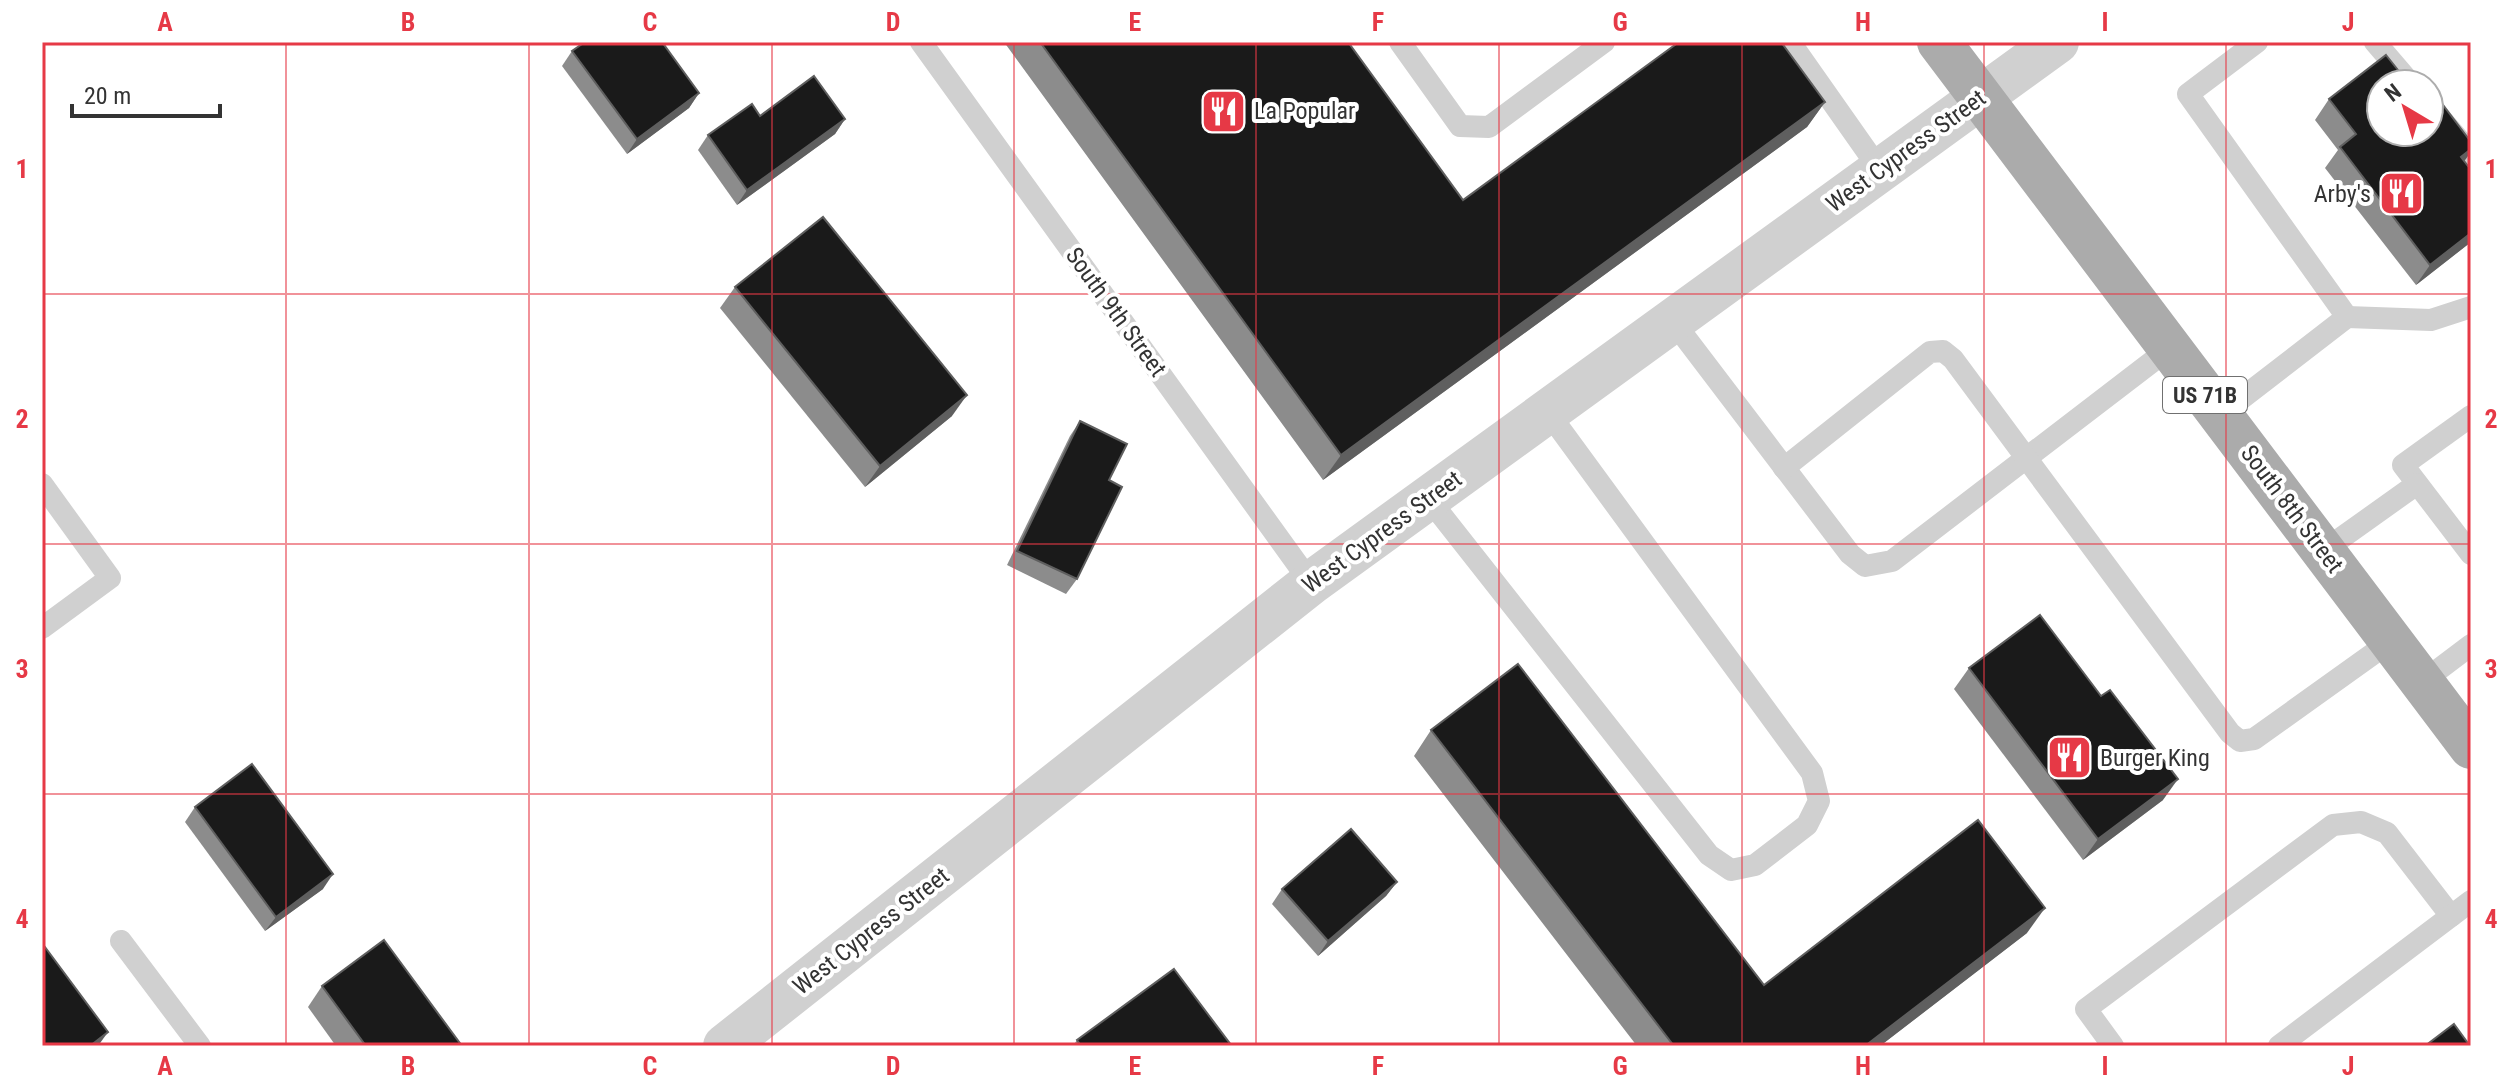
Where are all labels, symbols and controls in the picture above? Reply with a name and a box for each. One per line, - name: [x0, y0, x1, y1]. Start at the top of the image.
- text: A: [157, 7, 173, 37]
- text: B: [401, 7, 415, 37]
- text: C: [643, 7, 658, 37]
- text: D: [886, 7, 900, 37]
- text: E: [1129, 7, 1142, 37]
- text: F: [1372, 7, 1384, 37]
- text: G: [1612, 7, 1628, 37]
- text: H: [1855, 7, 1871, 37]
- text: I: [2101, 7, 2109, 37]
- text: J: [2342, 7, 2354, 37]
- scale bar: [72, 68, 220, 118]
- north arrow: [2365, 68, 2445, 148]
- text: N: [2380, 79, 2406, 107]
- text: 20 m: [84, 82, 131, 110]
- street label: West Cypress Street: [1821, 84, 1991, 218]
- restaurant icon: La Popular: [1199, 87, 1247, 135]
- place label: La Popular: [1254, 97, 1355, 125]
- text: 1: [15, 154, 29, 184]
- text: 1: [2484, 154, 2498, 184]
- restaurant icon: Arby's: [2378, 170, 2426, 218]
- place label: Arby's: [2314, 180, 2371, 208]
- street label: South 9th Street: [1060, 242, 1172, 382]
- road number: US 71B: [2163, 377, 2247, 413]
- text: 2: [15, 404, 29, 434]
- text: 2: [2484, 404, 2498, 434]
- street label: South 8th Street: [2235, 440, 2349, 578]
- street label: West Cypress Street: [1297, 465, 1467, 599]
- text: 3: [15, 654, 29, 684]
- text: 3: [2484, 654, 2498, 684]
- restaurant icon: Burger King: [2045, 734, 2093, 782]
- place label: Burger King: [2100, 744, 2210, 772]
- street label: West Cypress Street: [787, 861, 955, 1001]
- text: 4: [15, 904, 29, 934]
- text: 4: [2484, 904, 2498, 934]
- text: A: [157, 1051, 173, 1081]
- text: B: [401, 1051, 415, 1081]
- text: C: [643, 1051, 658, 1081]
- text: D: [886, 1051, 900, 1081]
- text: E: [1129, 1051, 1142, 1081]
- text: F: [1372, 1051, 1384, 1081]
- text: G: [1612, 1051, 1628, 1081]
- text: H: [1855, 1051, 1871, 1081]
- text: I: [2101, 1051, 2109, 1081]
- text: J: [2342, 1051, 2354, 1081]

